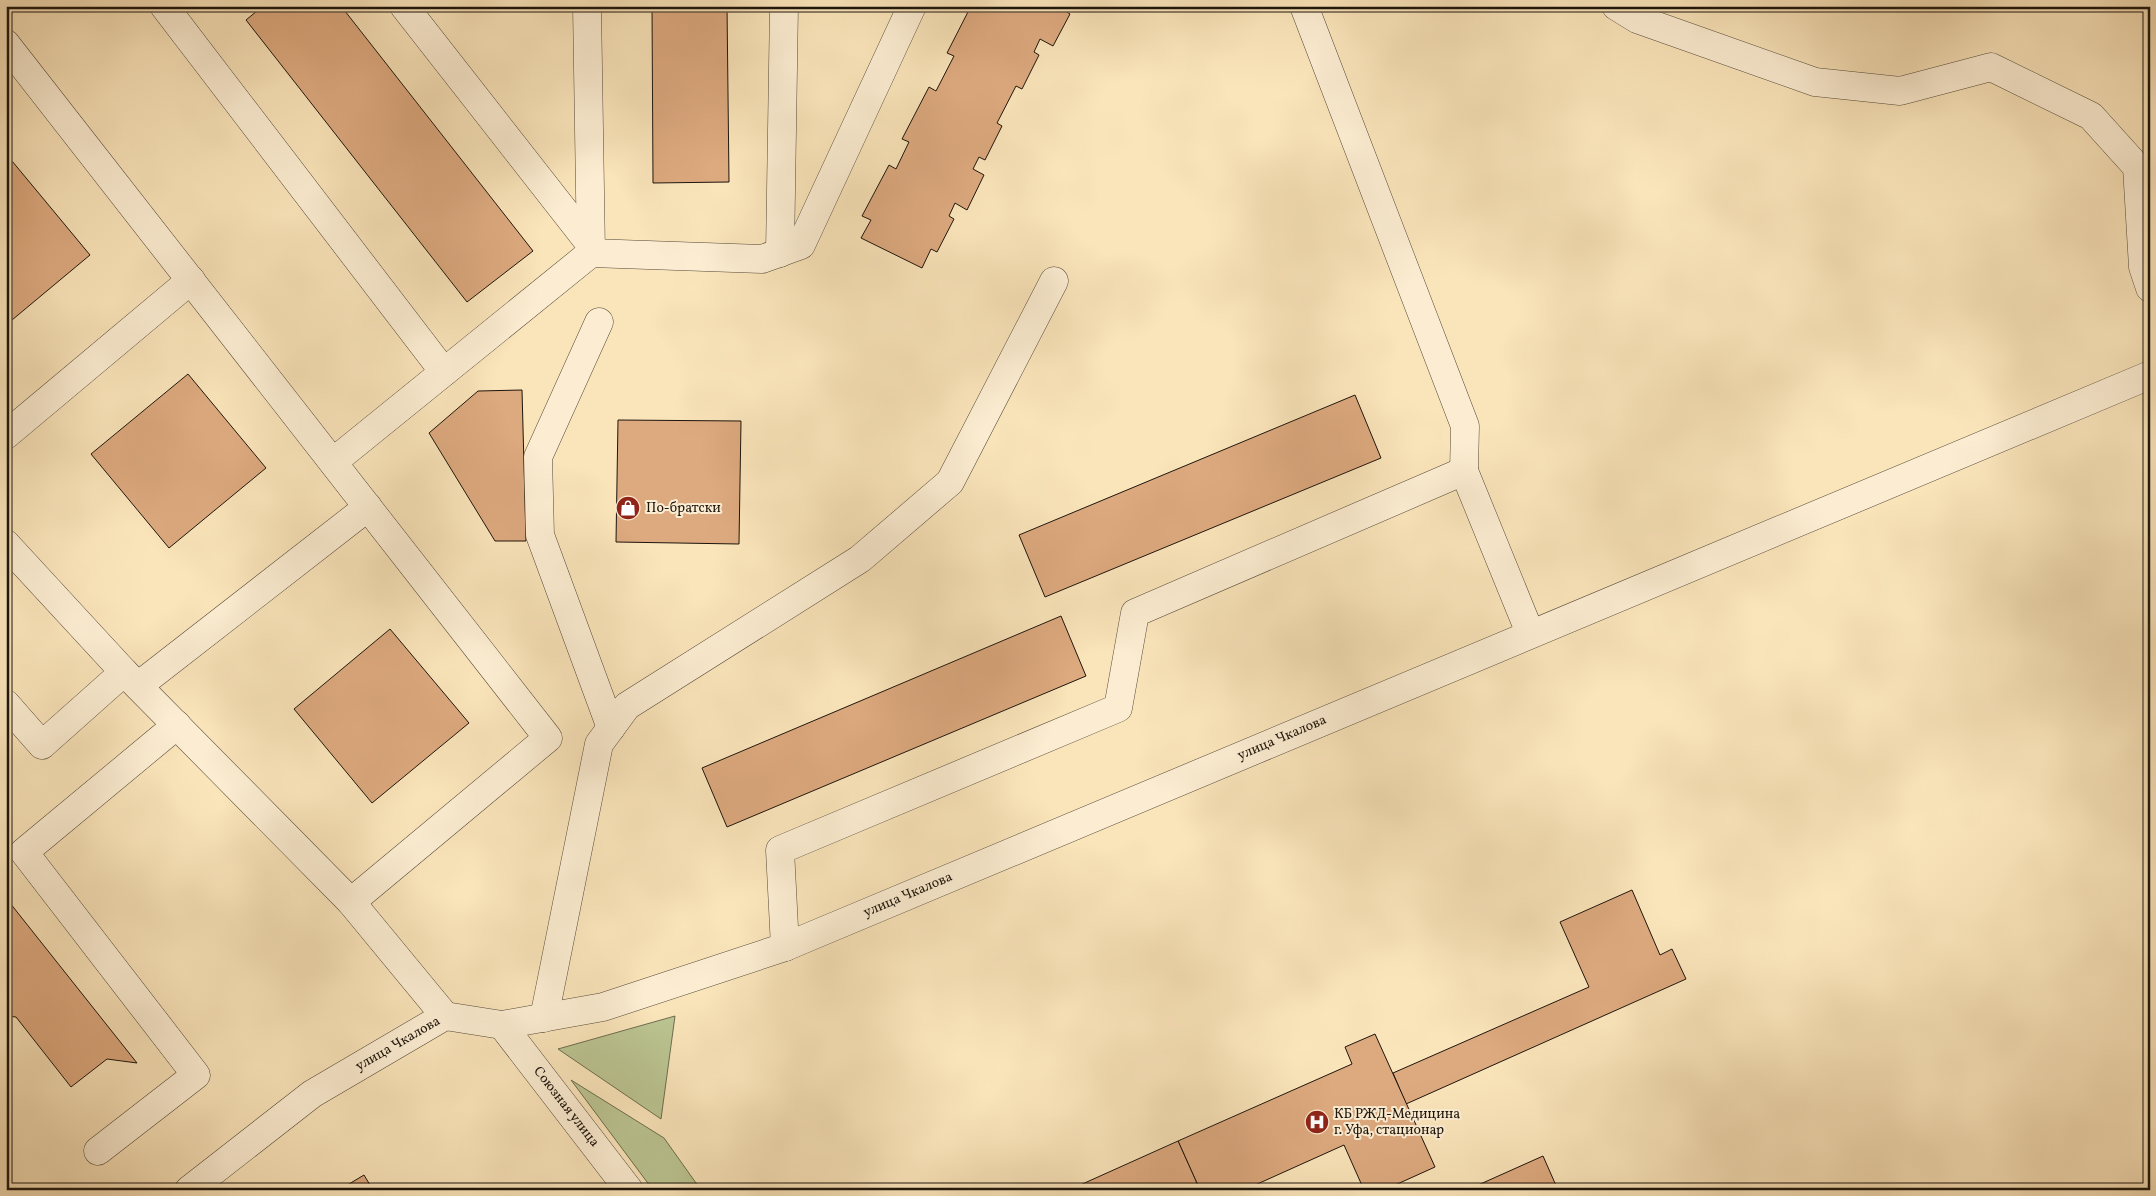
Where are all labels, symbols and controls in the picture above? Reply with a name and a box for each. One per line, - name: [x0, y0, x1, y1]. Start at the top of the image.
- shop icon: По-братски: [615, 495, 641, 521]
- place label: По-братски: [646, 499, 721, 518]
- street label: улица Чкалова: [1234, 711, 1330, 765]
- street label: улица Чкалова: [860, 868, 956, 922]
- street label: улица Чкалова: [352, 1012, 444, 1076]
- street label: Союзная улица: [529, 1063, 603, 1151]
- place label: КБ РЖД-Медицина г. Уфа, стационар: [1334, 1105, 1460, 1140]
- hospital icon: КБ РЖД-Медицина г. Уфа, стационар: [1304, 1109, 1330, 1135]

